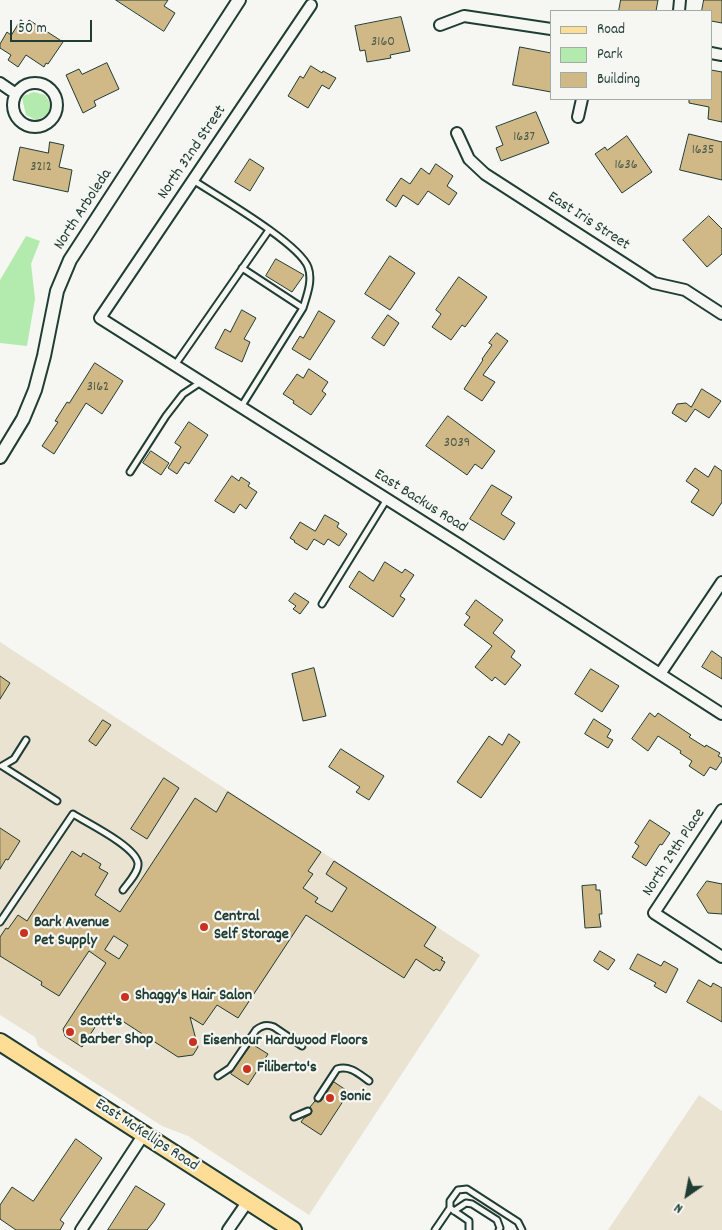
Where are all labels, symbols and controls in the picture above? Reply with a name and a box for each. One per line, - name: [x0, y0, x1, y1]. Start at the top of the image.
- scale bar: [12, 10, 95, 42]
- legend: [550, 10, 712, 100]
- text: 50 m: [18, 18, 47, 40]
- text: Road: [597, 19, 625, 41]
- house number: 3160: [371, 35, 395, 51]
- text: Park: [597, 44, 623, 66]
- text: Building: [597, 69, 640, 91]
- street label: North 32nd Street: [154, 102, 232, 204]
- house number: 1637: [513, 130, 535, 146]
- house number: 1635: [692, 143, 714, 159]
- house number: 1636: [614, 158, 638, 174]
- house number: 3212: [30, 160, 52, 176]
- street label: North Arboleda: [51, 166, 117, 254]
- street label: East Iris Street: [543, 188, 633, 256]
- house number: 3162: [87, 380, 109, 396]
- house number: 3039: [444, 436, 470, 452]
- street label: East Backus Road: [370, 466, 470, 538]
- street label: North 29th Place: [639, 805, 711, 901]
- place label: Central Self Storage: [214, 908, 289, 946]
- place label: Bark Avenue Pet Supply: [34, 914, 109, 952]
- marker: Central Self Storage: [198, 921, 210, 933]
- marker: Bark Avenue Pet Supply: [18, 927, 30, 939]
- place label: Shaggy's Hair Salon: [135, 987, 252, 1007]
- marker: Shaggy's Hair Salon: [119, 991, 131, 1003]
- place label: Scott's Barber Shop: [80, 1013, 153, 1051]
- marker: Scott's Barber Shop: [64, 1026, 76, 1038]
- place label: Eisenhour Hardwood Floors: [203, 1032, 368, 1052]
- marker: Eisenhour Hardwood Floors: [187, 1036, 199, 1048]
- place label: Filiberto's: [257, 1059, 317, 1079]
- marker: Filiberto's: [241, 1063, 253, 1075]
- place label: Sonic: [340, 1088, 371, 1108]
- marker: Sonic: [324, 1092, 336, 1104]
- street label: East McKellips Road: [91, 1095, 201, 1177]
- north arrow: [662, 1170, 712, 1220]
- text: N: [670, 1197, 687, 1218]

